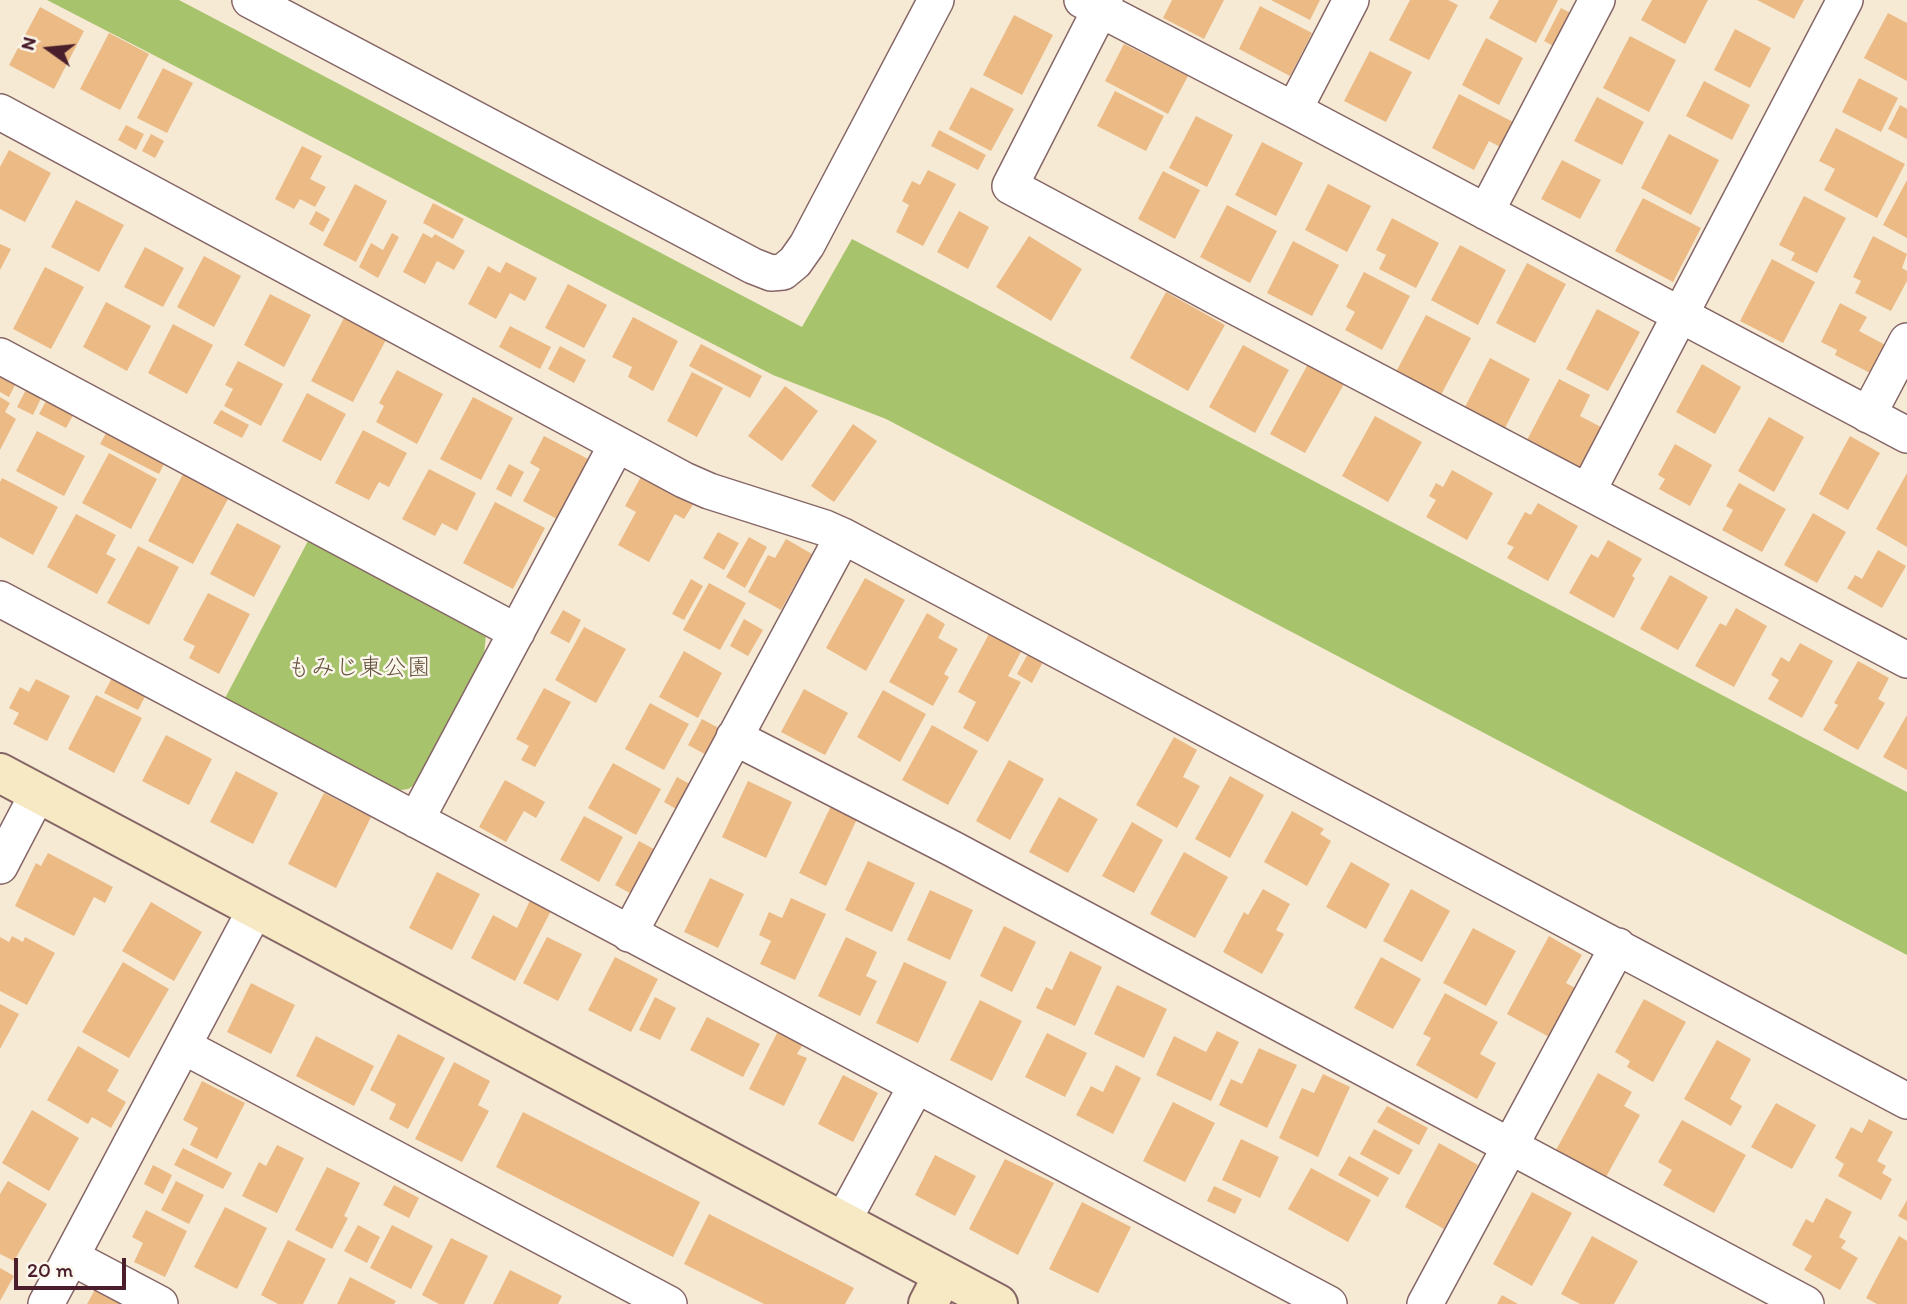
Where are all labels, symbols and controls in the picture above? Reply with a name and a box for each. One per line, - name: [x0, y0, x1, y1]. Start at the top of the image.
- north arrow: [14, 14, 84, 84]
- text: N: [15, 34, 41, 53]
- park label: もみじ東公園: [287, 655, 431, 683]
- scale bar: [18, 1244, 130, 1288]
- text: 20 m: [27, 1257, 73, 1282]

